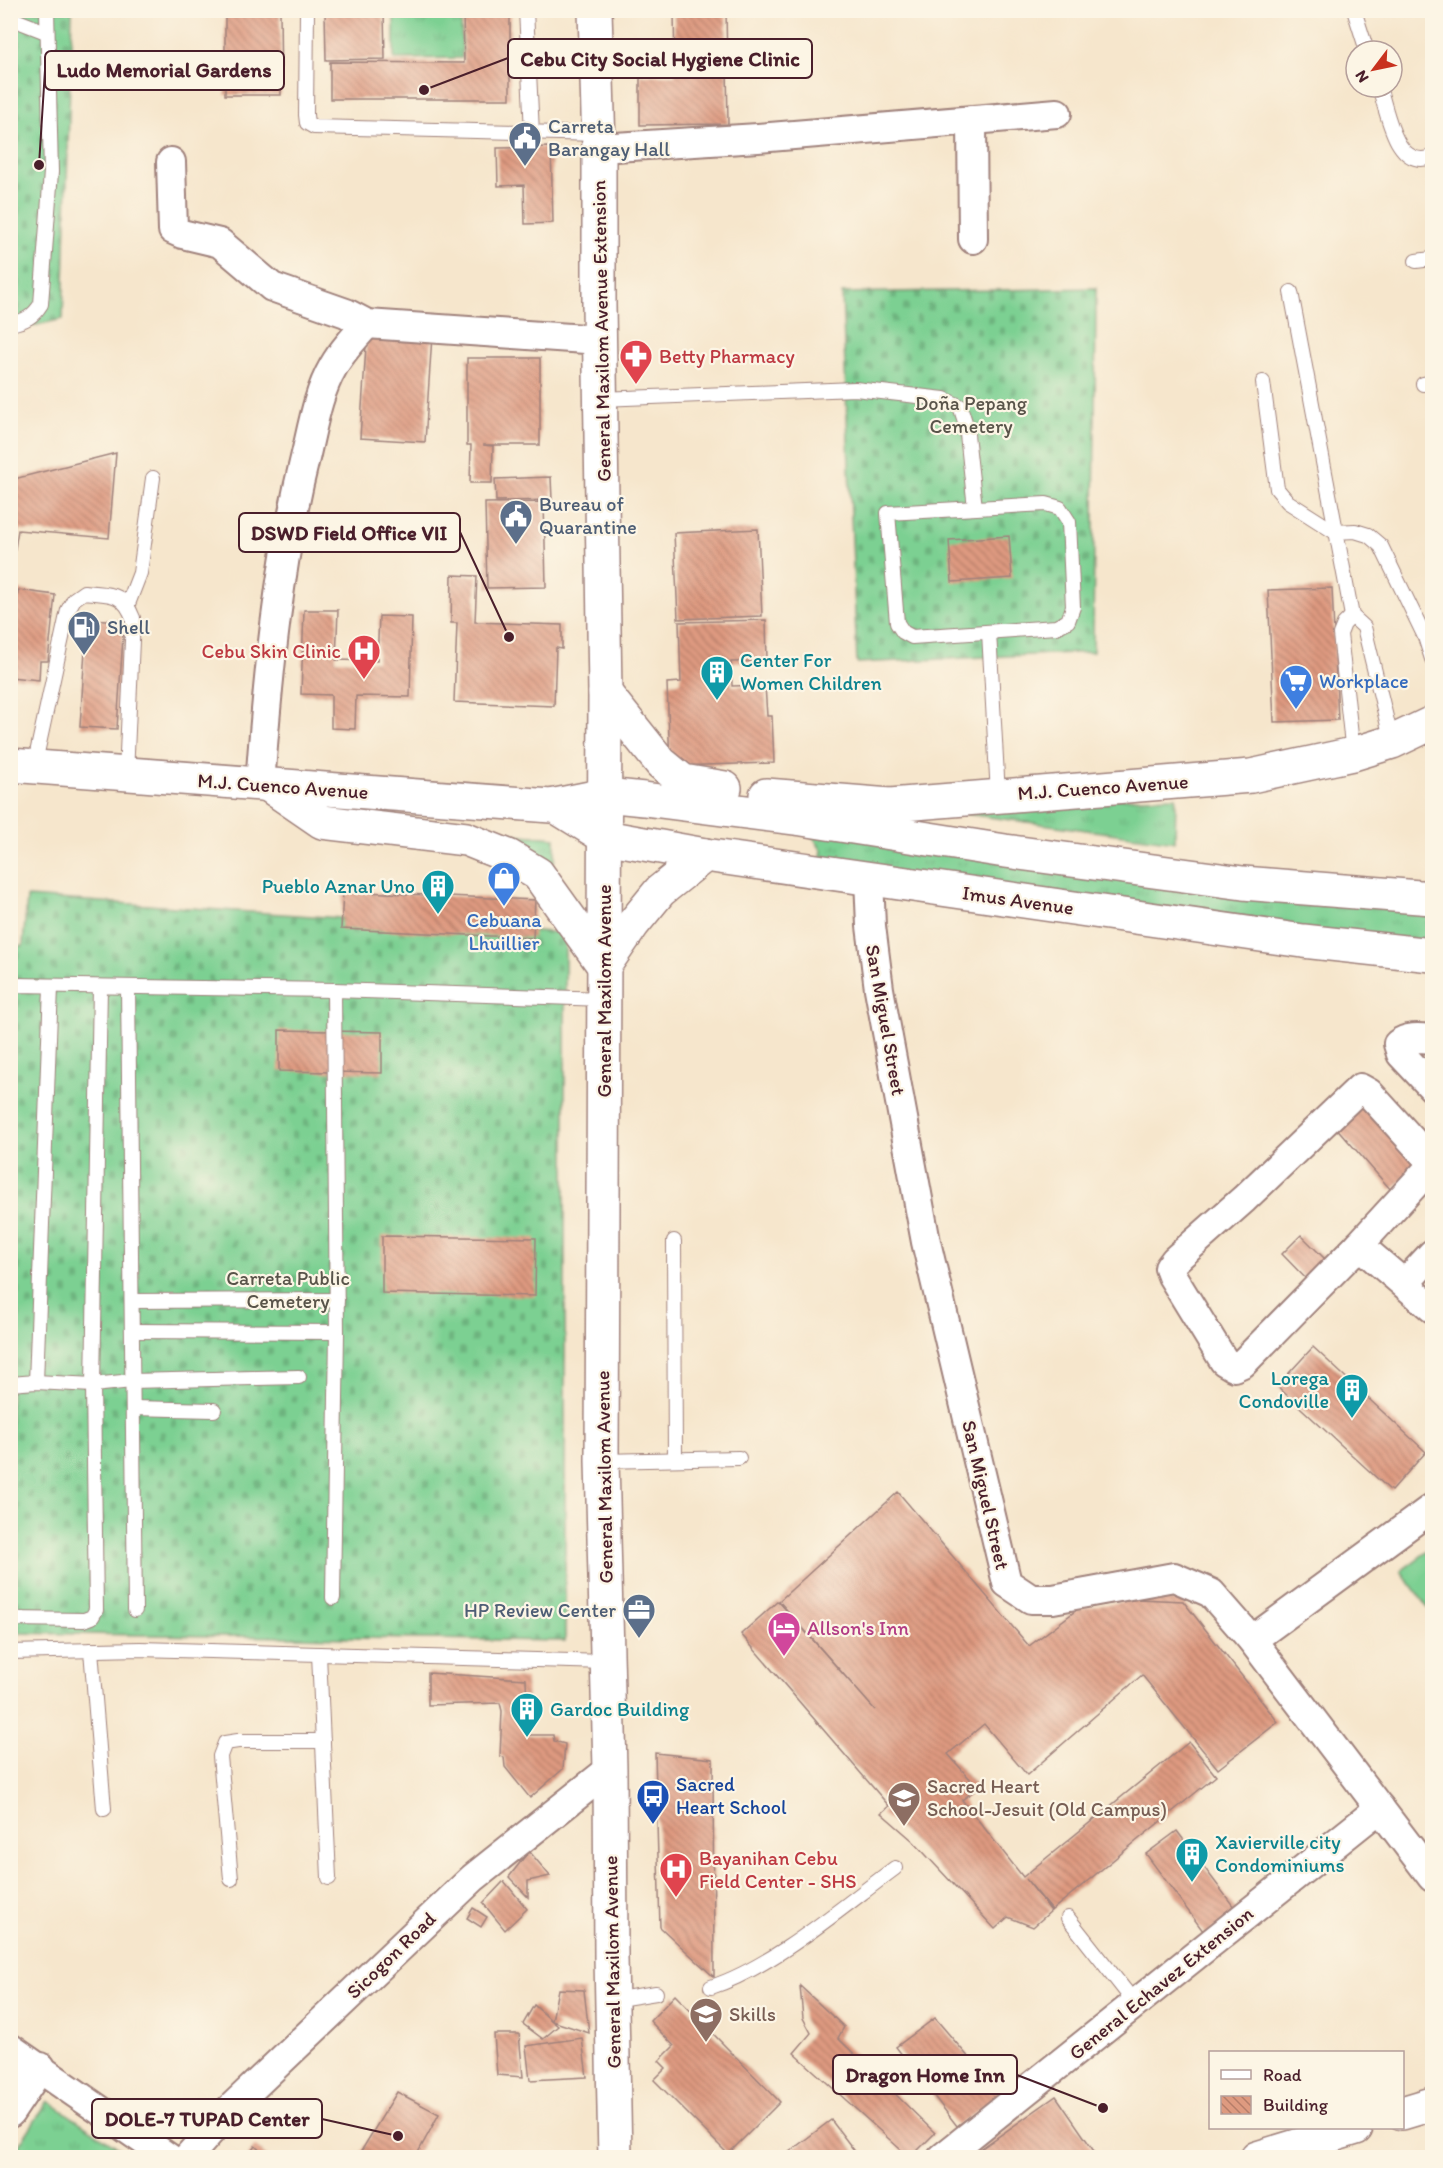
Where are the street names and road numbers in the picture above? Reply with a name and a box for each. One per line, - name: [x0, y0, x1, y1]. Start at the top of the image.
- street label: General Maxilom Avenue Extension: [586, 180, 616, 482]
- street label: M.J. Cuenco Avenue: [197, 768, 369, 804]
- street label: M.J. Cuenco Avenue: [1017, 769, 1189, 805]
- street label: Imus Avenue: [961, 880, 1075, 920]
- street label: General Maxilom Avenue: [592, 884, 616, 1098]
- street label: San Miguel Street: [861, 943, 911, 1097]
- street label: General Maxilom Avenue: [590, 1370, 618, 1584]
- street label: San Miguel Street: [957, 1418, 1015, 1572]
- street label: General Maxilom Avenue: [598, 1855, 626, 2069]
- street label: General Echavez Extension: [1064, 1901, 1258, 2065]
- street label: Sicogon Road: [341, 1906, 441, 2004]

